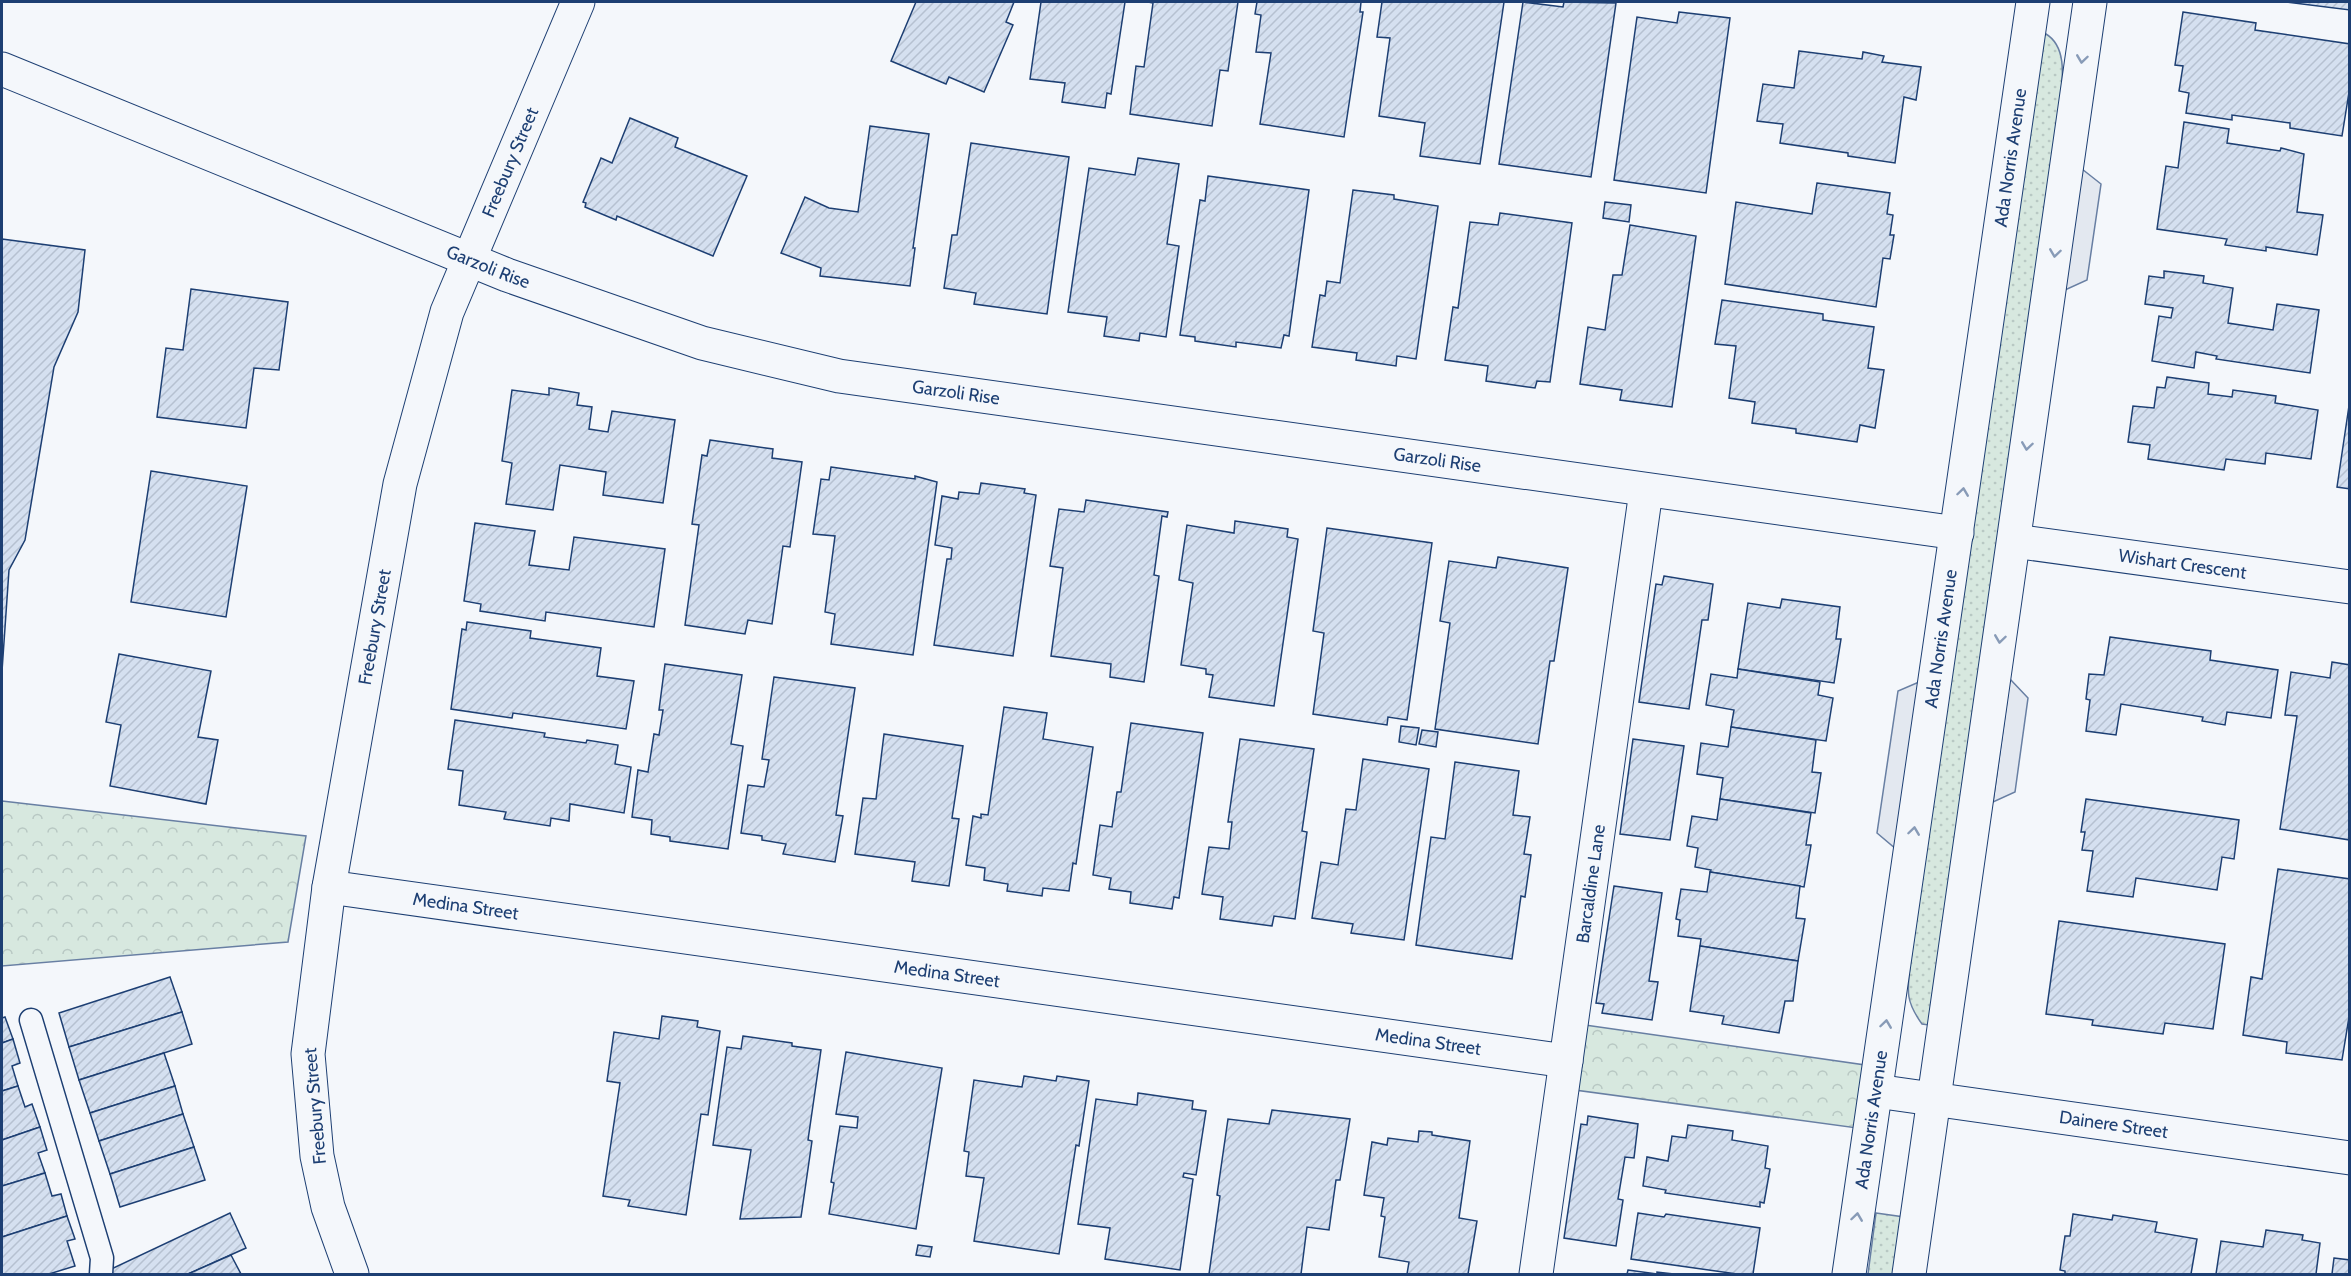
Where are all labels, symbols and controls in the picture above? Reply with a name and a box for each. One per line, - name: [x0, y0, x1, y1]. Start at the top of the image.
- one-way arrow: [2076, 55, 2089, 64]
- street label: Ada Norris Avenue: [1990, 87, 2031, 228]
- street label: Freebury Street: [477, 104, 543, 221]
- street label: Garzoli Rise: [443, 240, 533, 293]
- one-way arrow: [2049, 248, 2061, 257]
- street label: Garzoli Rise: [911, 375, 1001, 409]
- one-way arrow: [2022, 441, 2034, 450]
- street label: Garzoli Rise: [1392, 443, 1482, 477]
- one-way arrow: [1956, 488, 1968, 497]
- street label: Wishart Crescent: [2117, 544, 2248, 584]
- street label: Freebury Street: [354, 567, 396, 687]
- street label: Ada Norris Avenue: [1920, 568, 1962, 709]
- one-way arrow: [1994, 634, 2007, 643]
- street label: Barcaldine Lane: [1572, 823, 1610, 945]
- one-way arrow: [1907, 826, 1919, 835]
- street label: Medina Street: [411, 888, 520, 925]
- street label: Medina Street: [893, 956, 1001, 992]
- one-way arrow: [1880, 1019, 1892, 1028]
- street label: Medina Street: [1374, 1023, 1482, 1060]
- street label: Freebury Street: [299, 1047, 331, 1165]
- street label: Ada Norris Avenue: [1850, 1049, 1892, 1190]
- street label: Dainere Street: [2058, 1106, 2170, 1143]
- one-way arrow: [1851, 1212, 1863, 1221]

